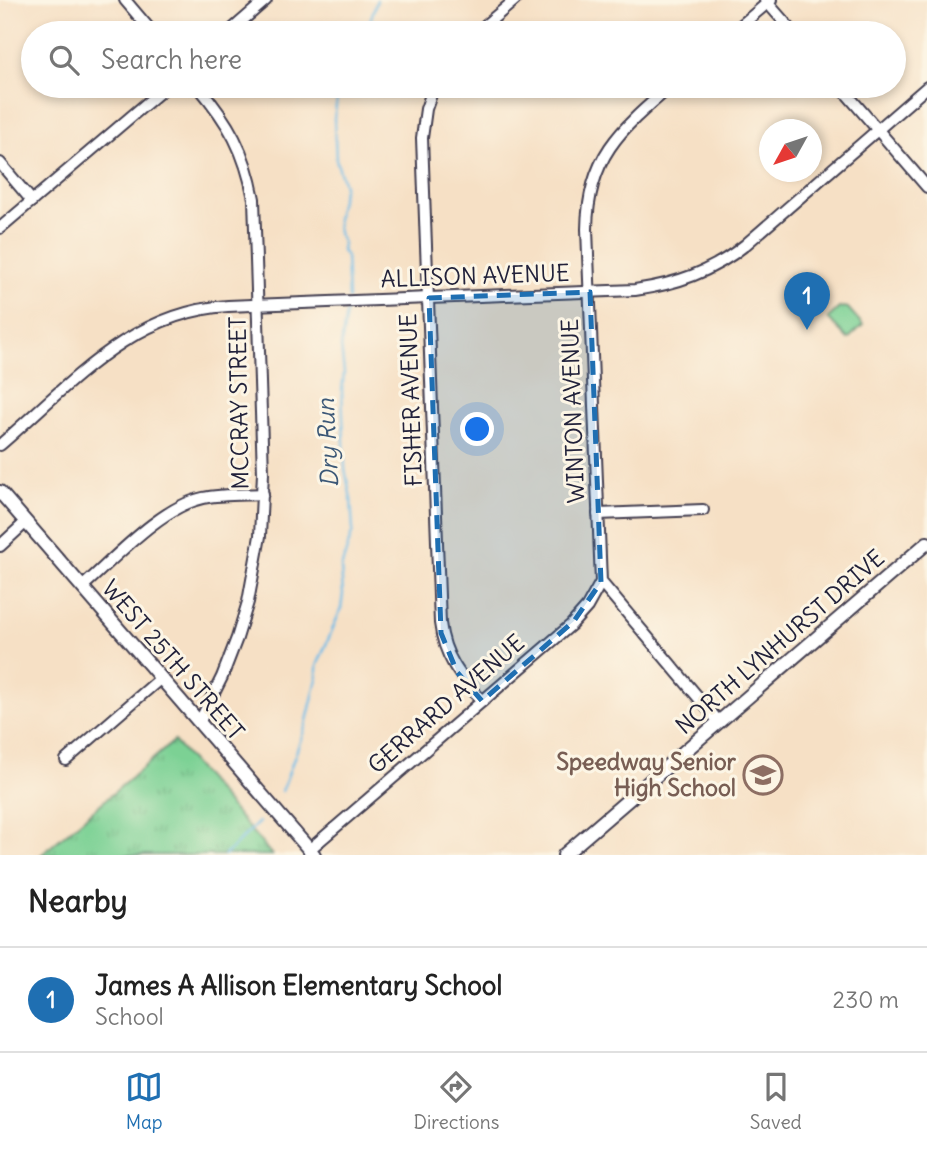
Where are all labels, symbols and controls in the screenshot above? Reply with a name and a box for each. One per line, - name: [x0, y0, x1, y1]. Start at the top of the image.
- search box: [21, 21, 906, 98]
- icon: search: [45, 41, 83, 79]
- text: Search here: [101, 43, 242, 76]
- north arrow: [759, 119, 822, 182]
- street label: ALLISON AVENUE: [380, 258, 570, 293]
- pin: 1: [784, 272, 830, 330]
- street label: FISHER AVENUE: [393, 313, 428, 487]
- street label: MCCRAY STREET: [222, 316, 255, 490]
- street label: WINTON AVENUE: [555, 318, 590, 504]
- water label: Dry Run: [310, 397, 344, 488]
- your location: [460, 412, 494, 446]
- street label: NORTH LYNHURST DRIVE: [669, 543, 890, 740]
- street label: WEST 25TH STREET: [96, 574, 251, 746]
- street label: GERRARD AVENUE: [362, 628, 530, 779]
- place label: Speedway Senior High School: [556, 747, 737, 802]
- school or university icon: Speedway Senior High School: [742, 754, 784, 796]
- text: Nearby: [28, 882, 128, 920]
- text: James A Allison Elementary School: [95, 969, 502, 1002]
- text: 1: [46, 985, 56, 1014]
- text: 230 m: [833, 985, 899, 1014]
- text: School: [95, 1002, 164, 1031]
- tab: Map: [125, 1068, 163, 1134]
- tab: Directions: [414, 1068, 499, 1134]
- tab: Saved: [750, 1068, 802, 1134]

